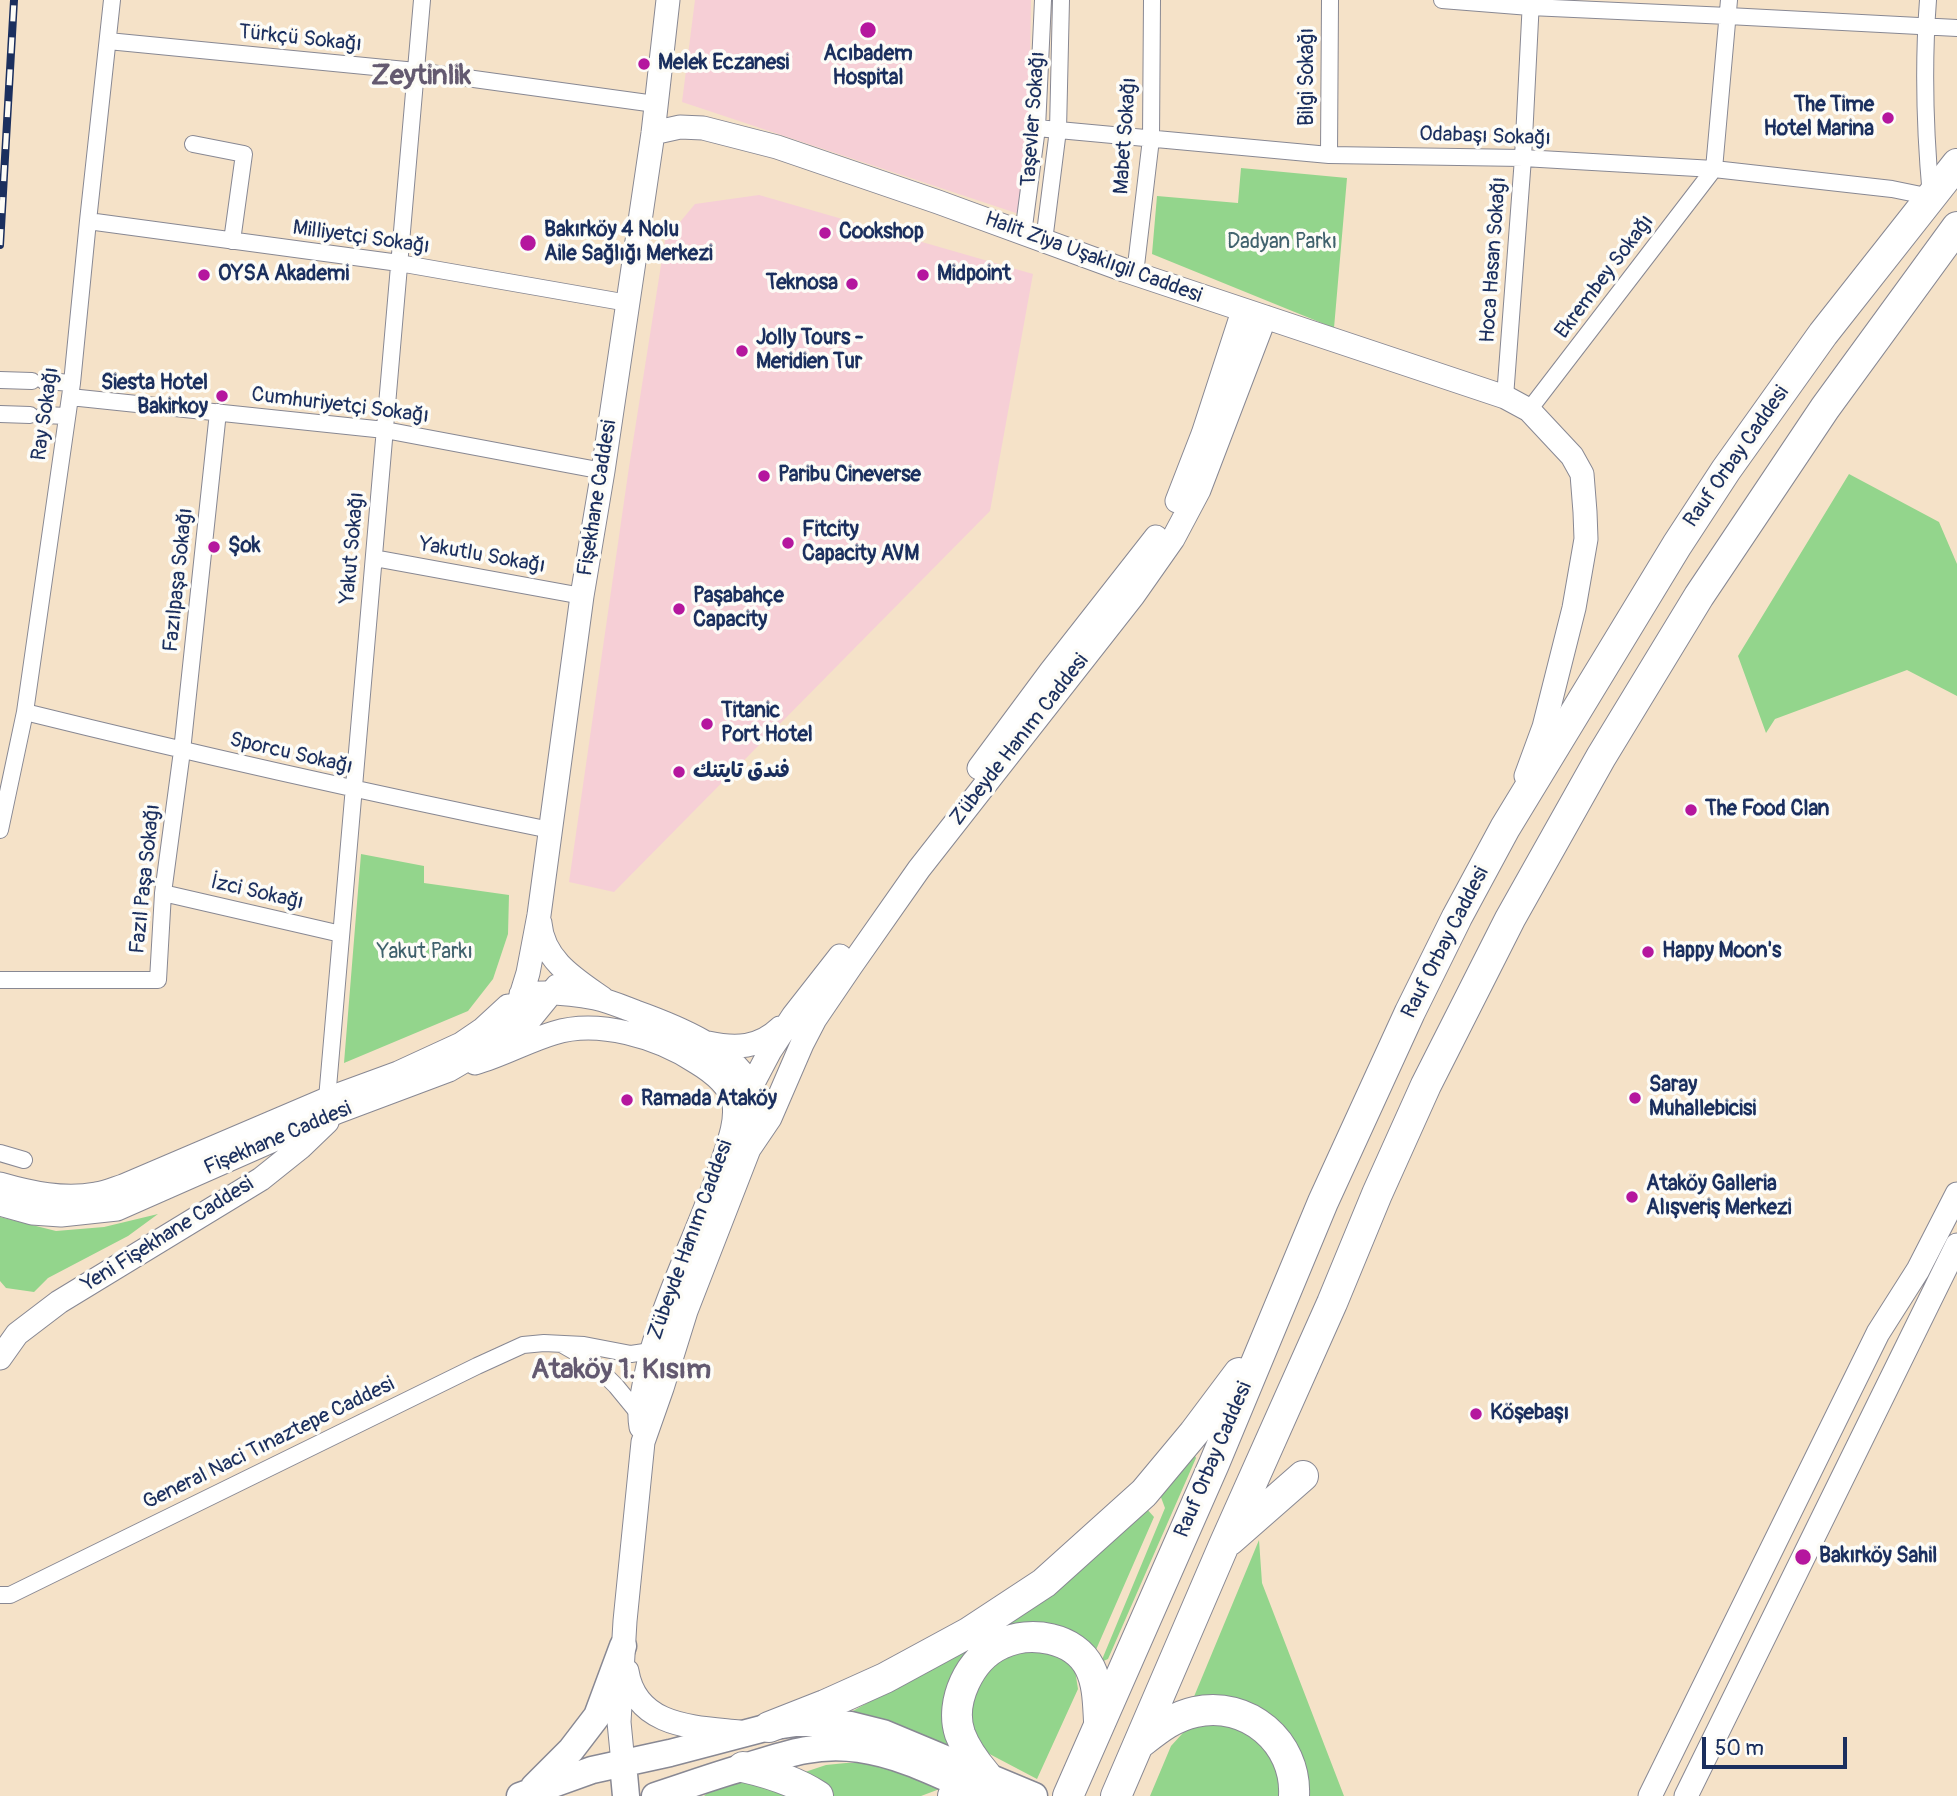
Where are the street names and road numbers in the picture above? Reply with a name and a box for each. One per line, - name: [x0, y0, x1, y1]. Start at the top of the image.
- street label: Türkçü Sokağı: [237, 20, 363, 58]
- street label: Bilgi Sokağı: [1295, 28, 1321, 126]
- street label: Taşevler Sokağı: [1017, 51, 1051, 187]
- street label: Mabet Sokağı: [1109, 77, 1143, 195]
- street label: Odabaşı Sokağı: [1419, 122, 1551, 152]
- street label: Hoca Hasan Sokağı: [1476, 176, 1512, 344]
- street label: Halit Ziya Uşaklıgil Caddesi: [981, 207, 1205, 309]
- street label: Ekrembey Sokağı: [1550, 210, 1660, 344]
- street label: Milliyetçi Sokağı: [291, 216, 431, 260]
- street label: Ray Sokağı: [27, 366, 65, 462]
- street label: Rauf Orbay Caddesi: [1679, 382, 1795, 532]
- street label: Cumhuriyetçi Sokağı: [250, 383, 430, 429]
- street label: Fişekhane Caddesi: [573, 418, 623, 578]
- street label: Yakut Sokağı: [336, 491, 370, 605]
- street label: Fazılpaşa Sokağı: [159, 507, 199, 653]
- street label: Yakutlu Sokağı: [417, 533, 547, 579]
- street label: Zübeyde Hanım Caddesi: [945, 649, 1095, 831]
- street label: Sporcu Sokağı: [227, 728, 355, 780]
- street label: Fazıl Paşa Sokağı: [126, 803, 166, 955]
- street label: Rauf Orbay Caddesi: [1397, 863, 1495, 1023]
- street label: İzci Sokağı: [208, 870, 306, 916]
- street label: Fişekhane Caddesi: [201, 1097, 355, 1181]
- street label: Zübeyde Hanım Caddesi: [643, 1137, 739, 1343]
- street label: Yeni Fişekhane Caddesi: [78, 1172, 258, 1298]
- street label: General Naci Tınaztepe Caddesi: [139, 1372, 399, 1516]
- street label: Rauf Orbay Caddesi: [1170, 1378, 1258, 1542]

